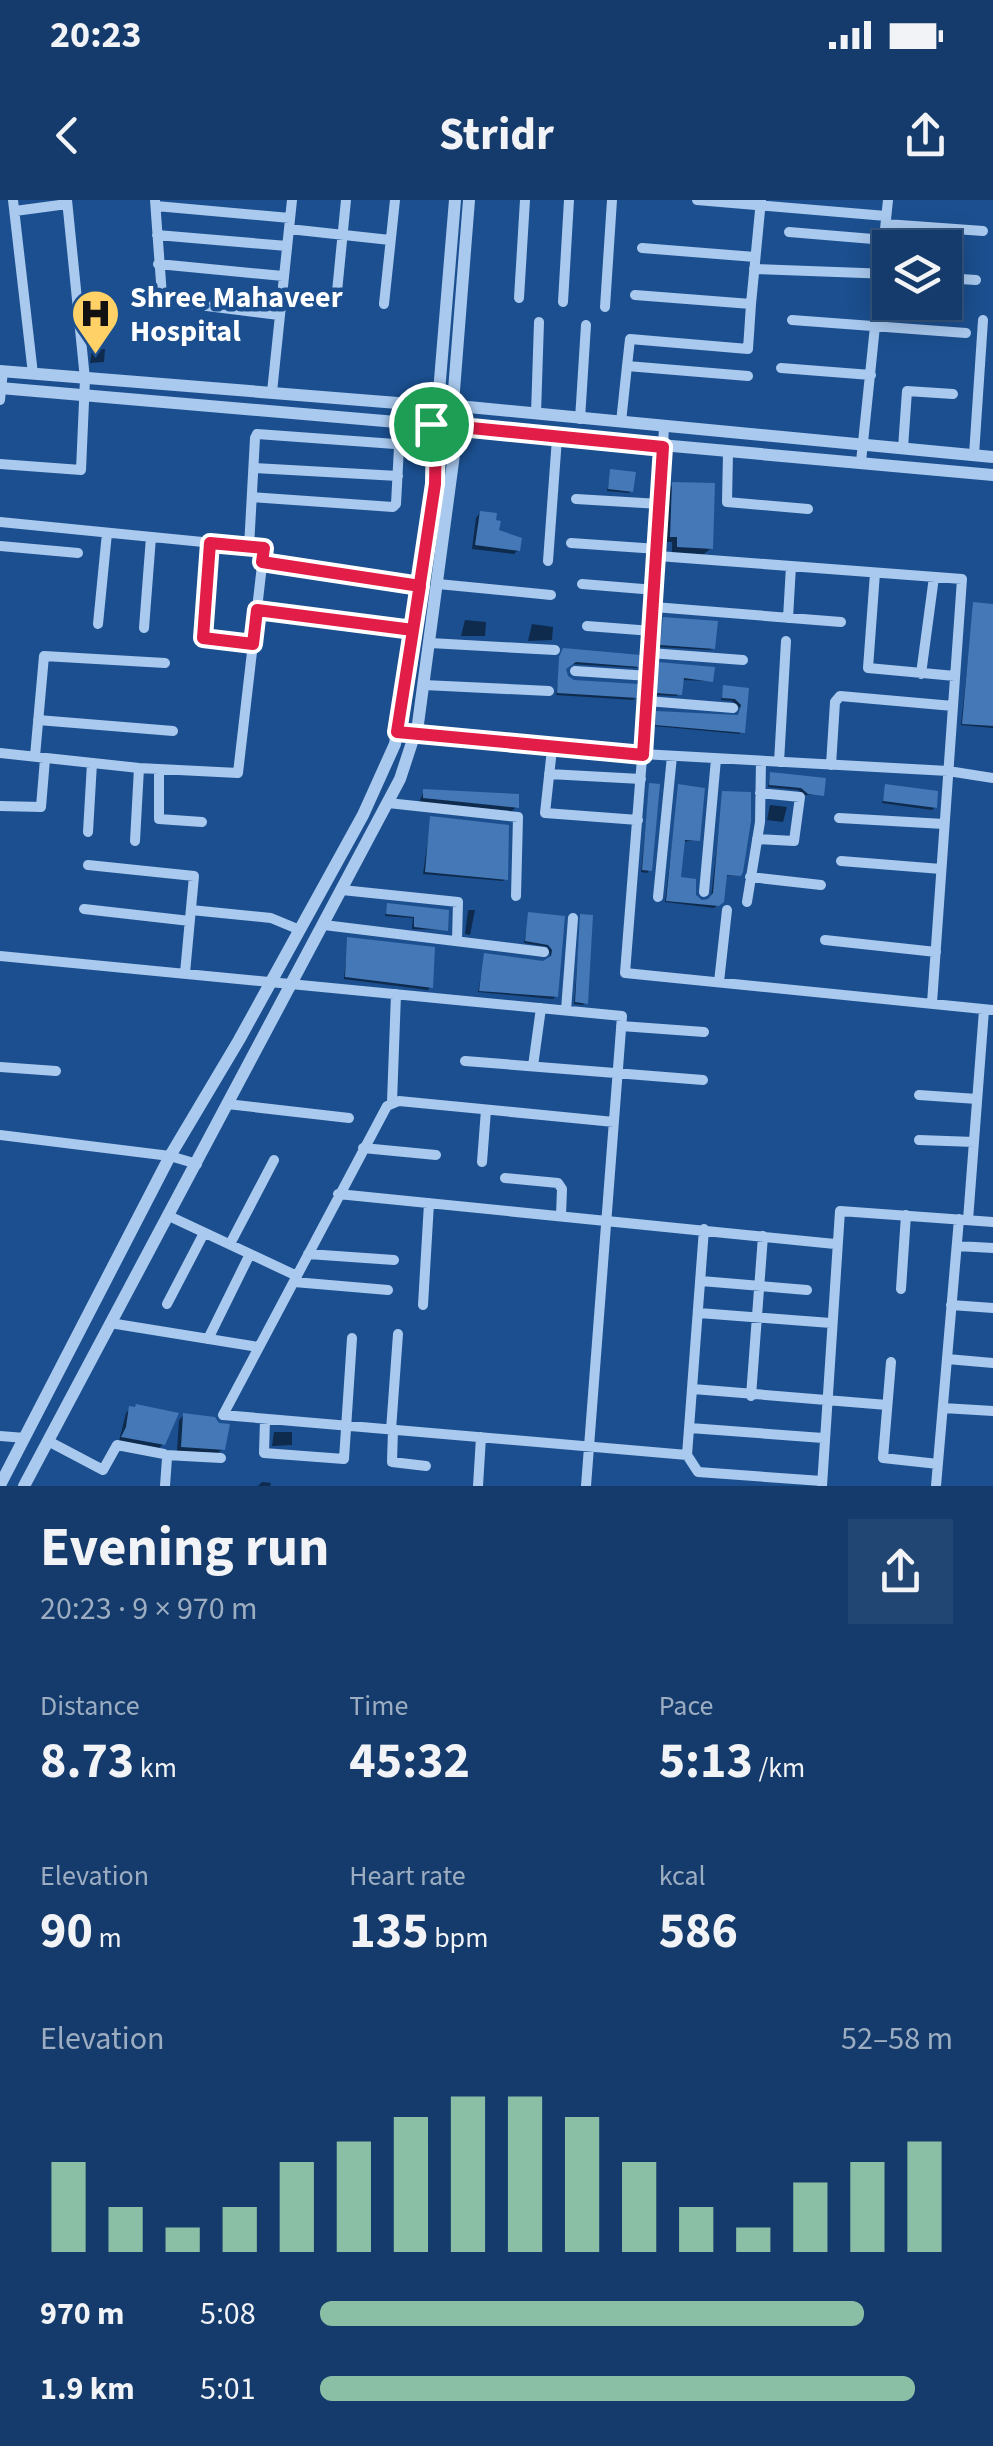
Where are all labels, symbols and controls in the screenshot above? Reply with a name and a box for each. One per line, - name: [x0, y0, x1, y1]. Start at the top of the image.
- text: 20:23: [50, 8, 142, 62]
- text: Stridr: [439, 103, 554, 167]
- icon: back: [40, 108, 95, 163]
- icon: share: [898, 108, 953, 163]
- map controls: [872, 230, 962, 320]
- button: layers: [872, 230, 962, 320]
- place label: Shree Mahaveer Hospital: [130, 276, 343, 353]
- hospital icon: Shree Mahaveer Hospital: [69, 288, 121, 356]
- pin: [389, 382, 474, 467]
- icon: arrive: [404, 397, 459, 452]
- text: Evening run: [40, 1509, 329, 1587]
- button: share: [848, 1519, 953, 1624]
- text: 20:23 · 9 × 970 m: [40, 1586, 258, 1632]
- text: Distance: [40, 1686, 140, 1726]
- text: Time: [349, 1686, 408, 1726]
- text: Pace: [659, 1686, 714, 1726]
- text: 8.73: [40, 1726, 134, 1797]
- text: 45:32: [349, 1726, 470, 1797]
- text: 5:13: [659, 1726, 753, 1797]
- text: km: [134, 1748, 177, 1788]
- text: /km: [753, 1748, 805, 1788]
- text: Elevation: [40, 1856, 149, 1896]
- text: Heart rate: [349, 1856, 466, 1896]
- text: kcal: [659, 1856, 706, 1896]
- text: 90: [40, 1896, 93, 1967]
- text: 135: [349, 1896, 429, 1967]
- text: 586: [659, 1896, 738, 1967]
- text: m: [93, 1918, 122, 1958]
- text: bpm: [429, 1918, 488, 1958]
- text: Elevation: [40, 2016, 165, 2062]
- text: 52–58 m: [841, 2016, 953, 2062]
- text: 970 m: [40, 2291, 125, 2337]
- text: 5:08: [200, 2291, 256, 2337]
- text: 1.9 km: [40, 2366, 135, 2412]
- text: 5:01: [200, 2366, 256, 2412]

